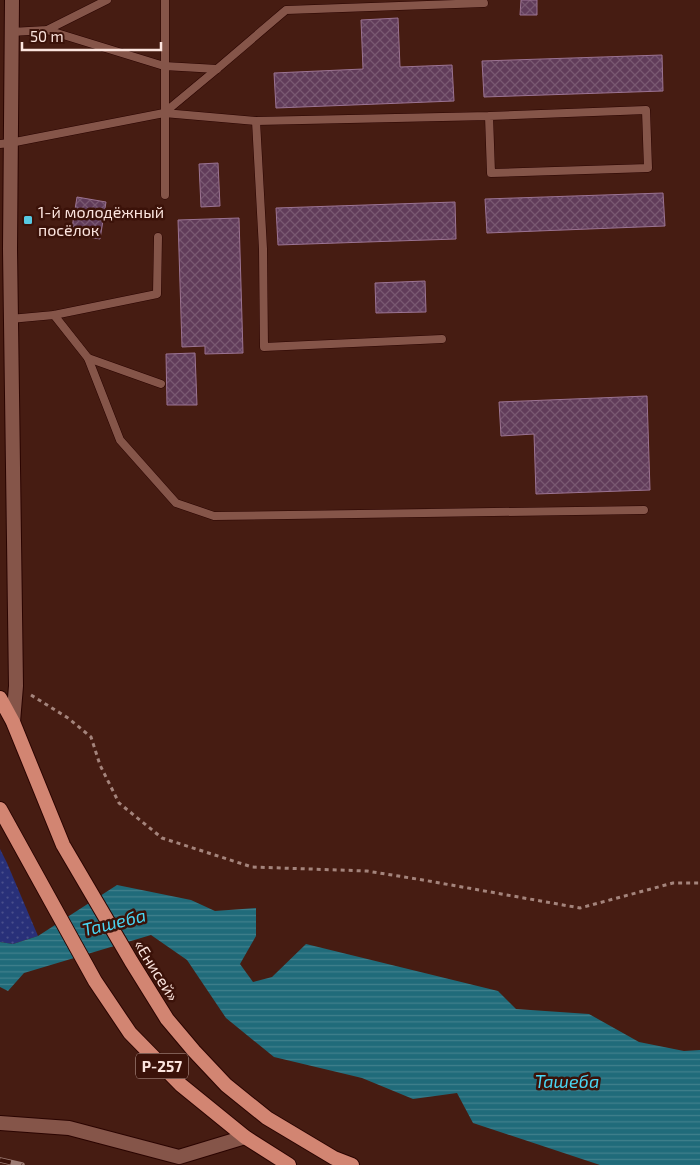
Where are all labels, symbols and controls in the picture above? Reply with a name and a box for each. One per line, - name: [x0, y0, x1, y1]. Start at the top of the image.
- scale bar: [22, 20, 161, 52]
- text: 50 m: [30, 27, 64, 45]
- place label: 1-й молодёжный посёлок: [38, 202, 164, 239]
- marker: 1-й молодёжный посёлок: [22, 214, 34, 226]
- water label: Ташеба: [80, 904, 148, 940]
- street label: «Енисей»: [131, 936, 183, 1004]
- road number: Р-257: [136, 1054, 188, 1078]
- water label: Ташеба: [535, 1070, 599, 1092]

